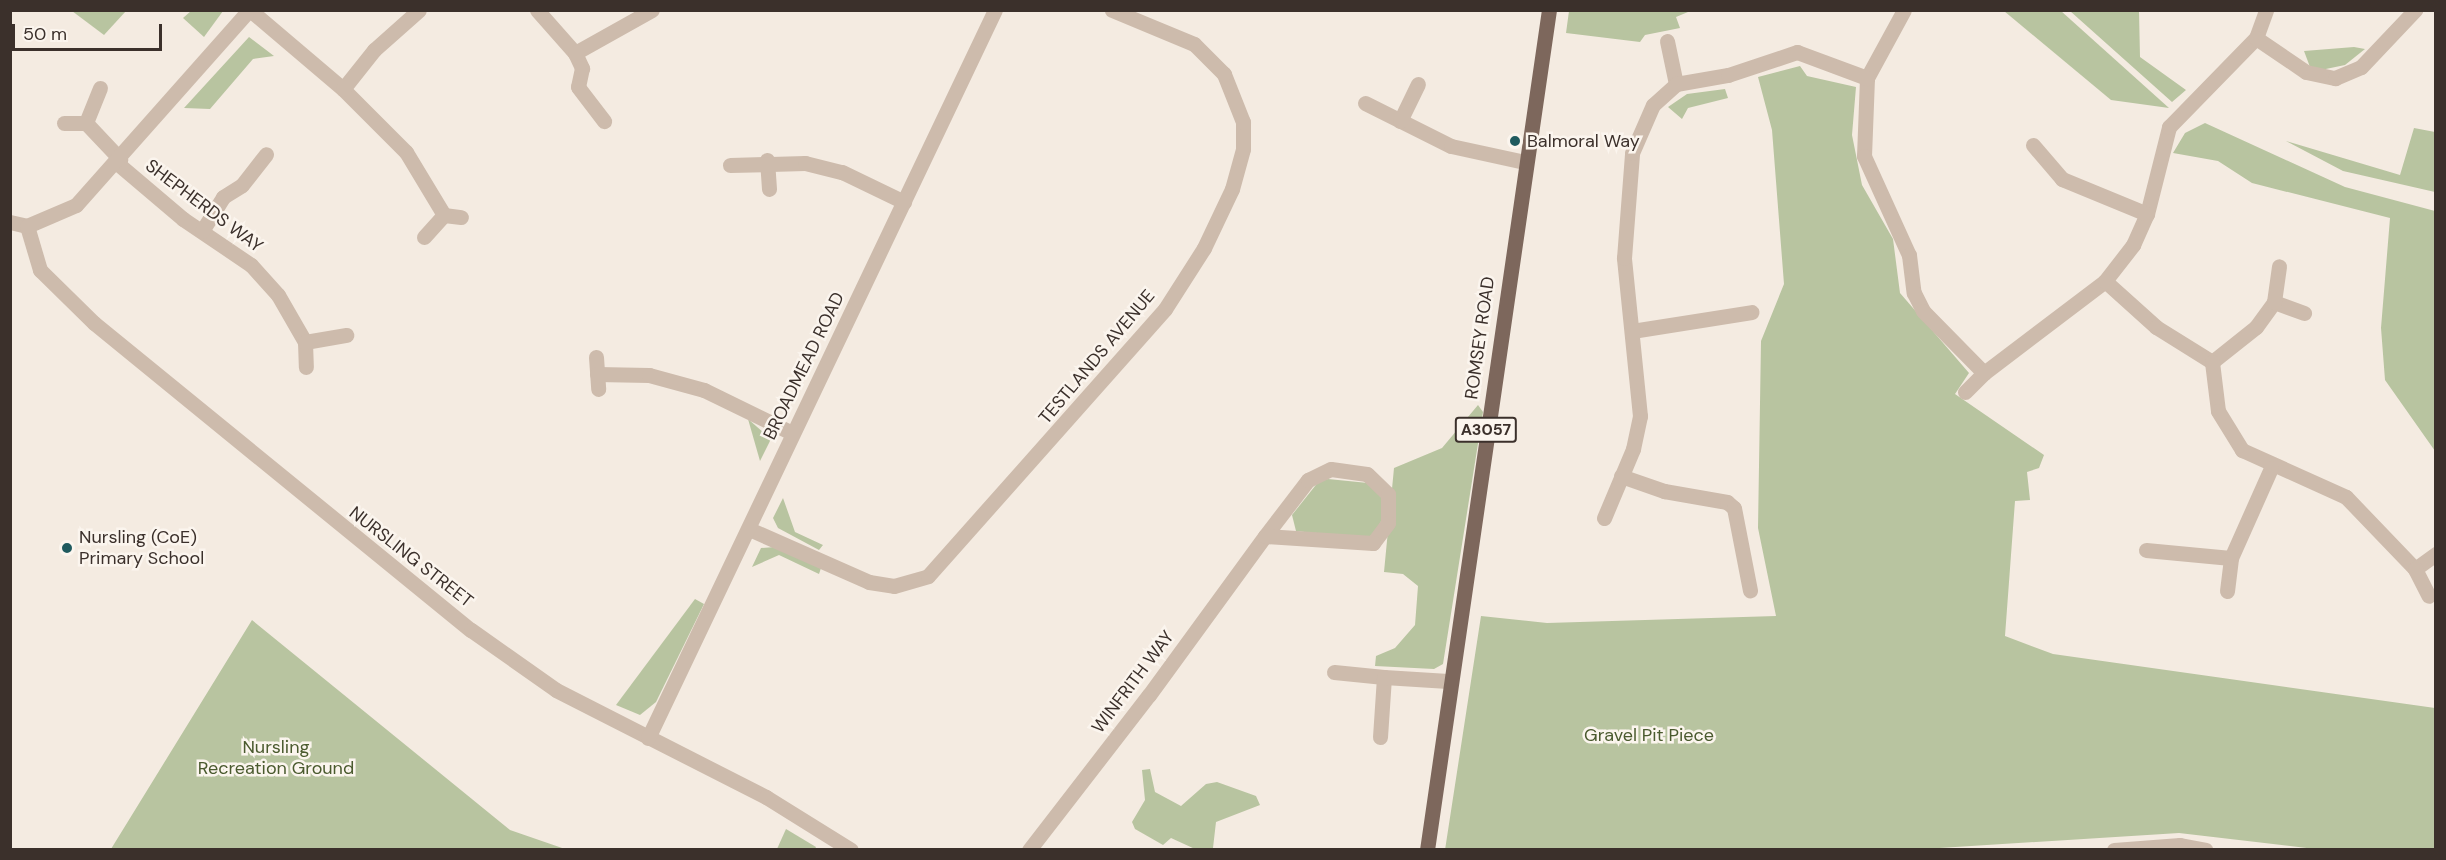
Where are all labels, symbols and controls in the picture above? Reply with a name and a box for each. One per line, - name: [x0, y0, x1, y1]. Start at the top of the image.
- scale bar: [15, 12, 165, 50]
- text: 50 m: [23, 22, 67, 46]
- place label: Balmoral Way: [1527, 130, 1640, 152]
- marker: Balmoral Way: [1508, 134, 1522, 148]
- street label: SHEPHERDS WAY: [141, 155, 267, 257]
- street label: ROMSEY ROAD: [1461, 275, 1499, 401]
- street label: TESTLANDS AVENUE: [1034, 285, 1160, 429]
- street label: BROADMEAD ROAD: [759, 289, 849, 443]
- road number: A3057: [1454, 417, 1518, 443]
- street label: NURSLING STREET: [345, 502, 477, 612]
- place label: Nursling (CoE) Primary School: [79, 527, 204, 570]
- marker: Nursling (CoE) Primary School: [60, 541, 74, 555]
- street label: WINFRITH WAY: [1087, 626, 1179, 738]
- park label: Gravel Pit Piece: [1584, 724, 1714, 746]
- park label: Nursling Recreation Ground: [198, 737, 354, 780]

